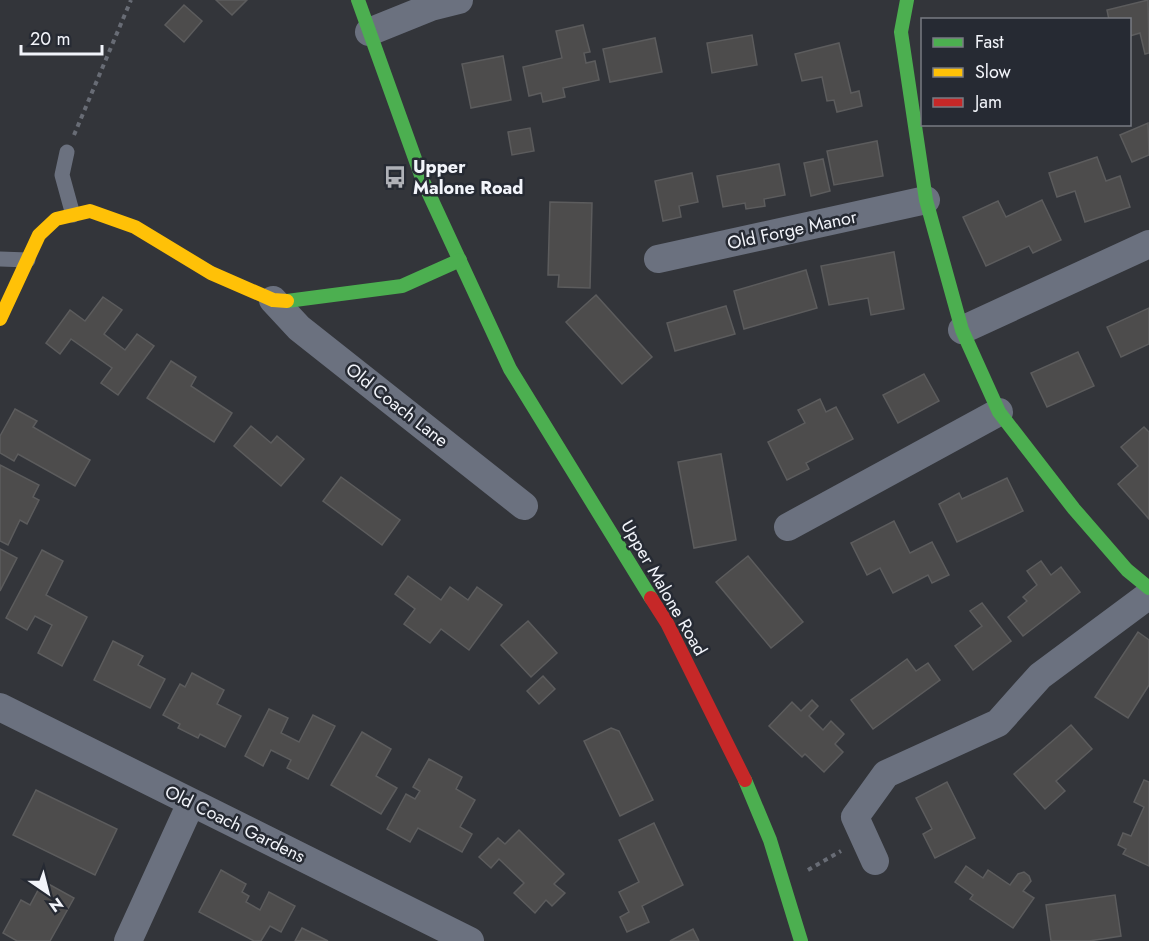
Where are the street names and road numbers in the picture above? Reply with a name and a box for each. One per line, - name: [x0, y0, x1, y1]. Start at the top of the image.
- street label: Old Forge Manor: [725, 203, 860, 256]
- street label: Old Coach Lane: [340, 357, 454, 453]
- street label: Upper Malone Road: [615, 515, 713, 661]
- street label: Old Coach Gardens: [160, 779, 310, 869]

